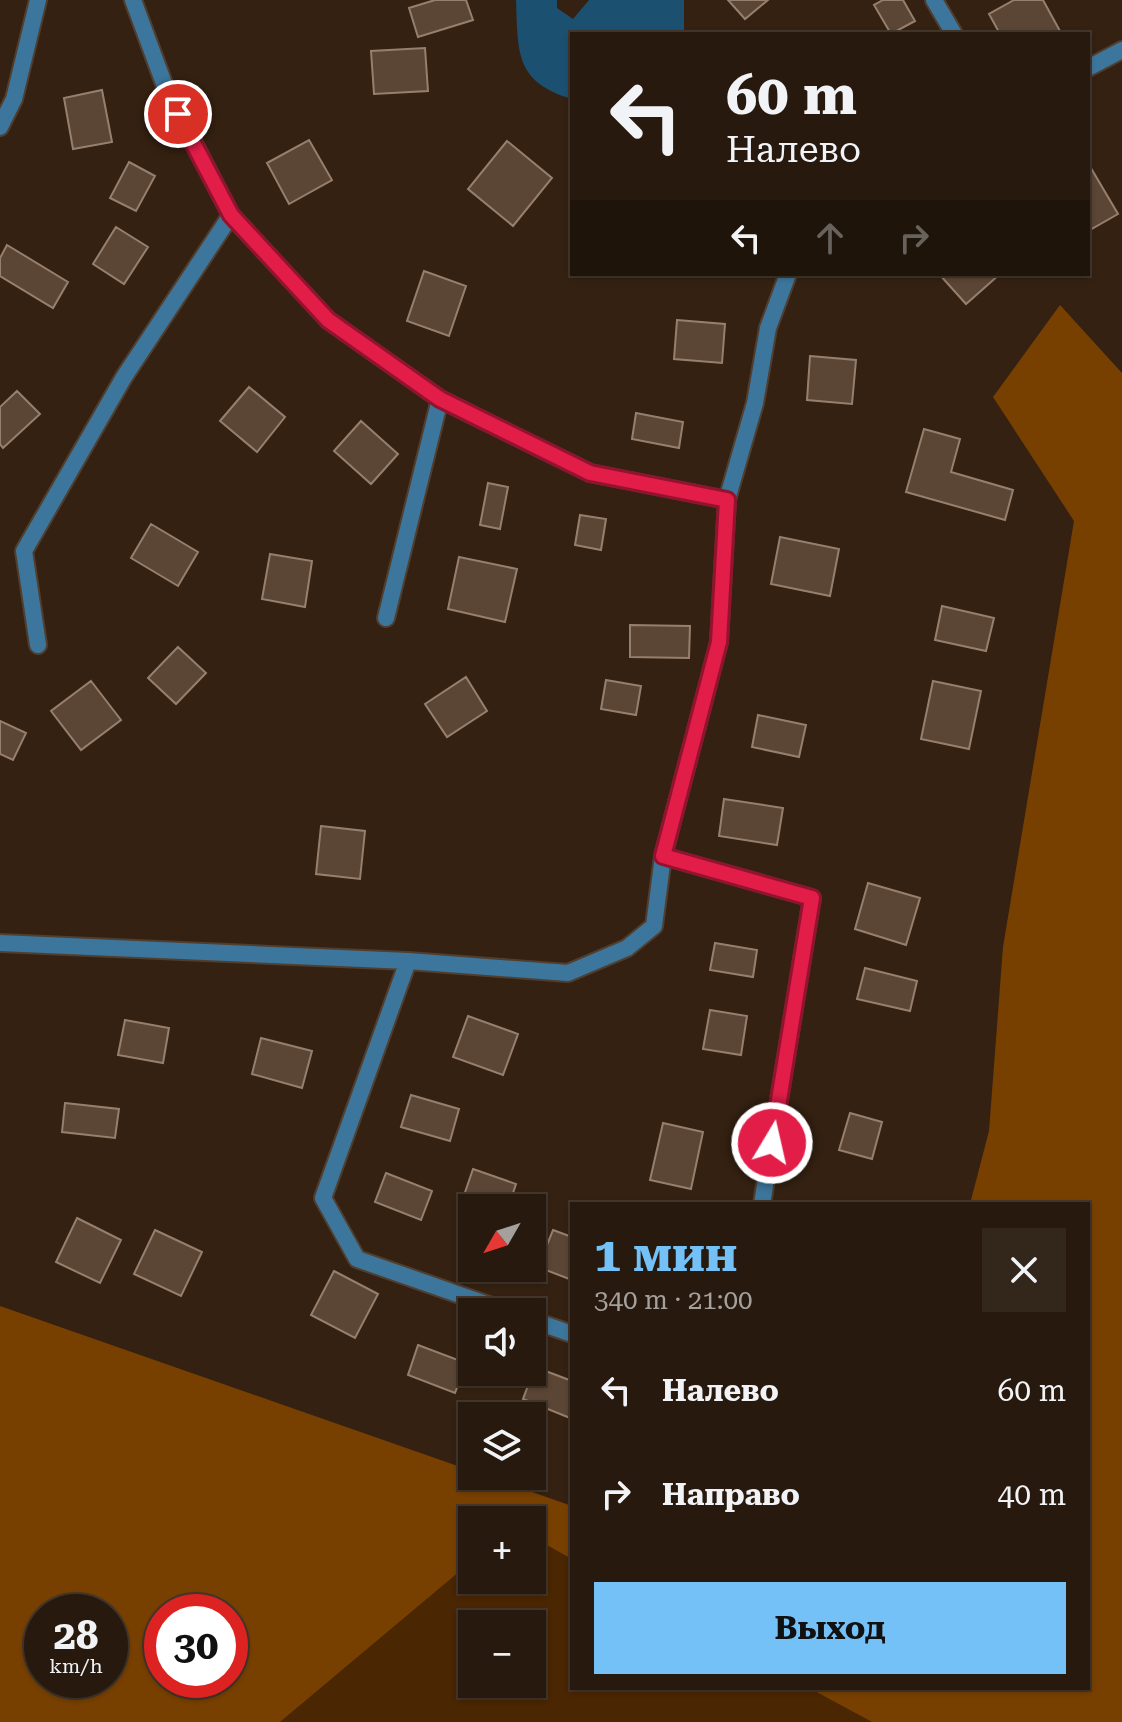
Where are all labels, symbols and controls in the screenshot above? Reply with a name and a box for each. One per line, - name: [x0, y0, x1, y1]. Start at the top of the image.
- text: 60 m: [726, 62, 857, 128]
- icon: left: [594, 64, 698, 168]
- pin: [144, 80, 212, 148]
- icon: arrive: [156, 92, 200, 136]
- text: Налево: [726, 129, 861, 171]
- icon: left: [724, 216, 768, 260]
- icon: ahead: [808, 216, 852, 260]
- icon: right: [892, 216, 936, 260]
- position arrow: [730, 1101, 814, 1185]
- north arrow: [458, 1194, 546, 1282]
- map controls: [458, 1194, 546, 1698]
- text: 1 мин: [594, 1227, 737, 1283]
- button: close: [982, 1228, 1066, 1312]
- text: 340 m · 21:00: [594, 1285, 753, 1315]
- button: sound: [458, 1298, 546, 1386]
- icon: left: [594, 1368, 638, 1412]
- text: Налево: [662, 1373, 779, 1408]
- text: 60 m: [997, 1373, 1066, 1408]
- button: layers: [458, 1402, 546, 1490]
- icon: right: [594, 1472, 638, 1516]
- text: Направо: [662, 1477, 800, 1512]
- text: 40 m: [997, 1477, 1066, 1512]
- button: +: [458, 1506, 546, 1594]
- button: Выход: [594, 1582, 1066, 1674]
- speed limit sign: 30: [144, 1594, 248, 1698]
- button: −: [458, 1610, 546, 1698]
- text: 28: [54, 1612, 98, 1659]
- text: km/h: [49, 1654, 103, 1678]

